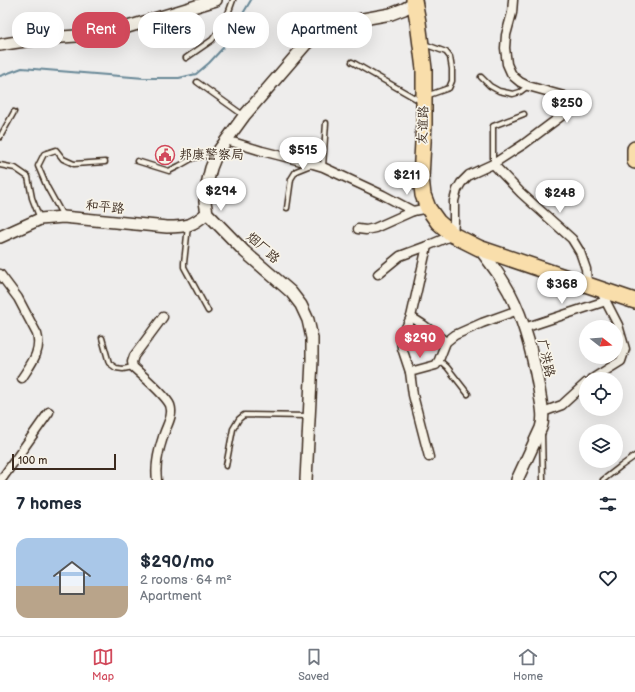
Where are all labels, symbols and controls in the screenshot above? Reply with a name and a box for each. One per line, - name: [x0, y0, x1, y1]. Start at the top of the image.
- chip: Buy: [12, 12, 64, 48]
- chip: Rent: [72, 12, 130, 48]
- chip: Filters: [138, 12, 205, 48]
- chip: New: [213, 12, 269, 48]
- chip: Apartment: [277, 12, 372, 48]
- pin: $250: [543, 90, 591, 124]
- text: $250: [551, 95, 583, 111]
- street label: 友谊路: [414, 105, 432, 145]
- pin: $515: [279, 137, 327, 171]
- text: $515: [288, 142, 318, 158]
- public building icon: 邦康警察局: [154, 144, 176, 166]
- place label: 邦康警察局: [179, 147, 244, 163]
- pin: $211: [383, 162, 431, 196]
- text: $211: [393, 167, 421, 183]
- pin: $294: [197, 178, 245, 212]
- pin: $248: [536, 180, 584, 214]
- text: $294: [205, 183, 237, 199]
- text: $248: [544, 185, 576, 201]
- street label: 和平路: [85, 197, 125, 217]
- street label: 烟厂路: [243, 229, 283, 267]
- pin: $368: [538, 271, 586, 305]
- text: $368: [546, 276, 578, 292]
- north arrow: [579, 320, 623, 364]
- map controls: [579, 320, 623, 468]
- pin: $290: [396, 325, 444, 359]
- text: $290: [404, 330, 436, 346]
- street label: 广洪路: [534, 337, 558, 379]
- button: locate: [579, 372, 623, 416]
- button: layers: [579, 424, 623, 468]
- scale bar: [12, 452, 116, 471]
- text: 100 m: [18, 454, 47, 467]
- icon: filters: [597, 493, 619, 515]
- text: 7 homes: [16, 494, 82, 514]
- text: $290/mo: [140, 552, 214, 572]
- icon: home: [48, 554, 96, 602]
- icon: heart: [597, 567, 619, 589]
- text: 2 rooms · 64 m²: [140, 572, 232, 588]
- text: Apartment: [140, 588, 201, 604]
- tab: Map: [92, 646, 114, 683]
- tab: Saved: [298, 646, 329, 683]
- tab: Home: [513, 646, 543, 683]

